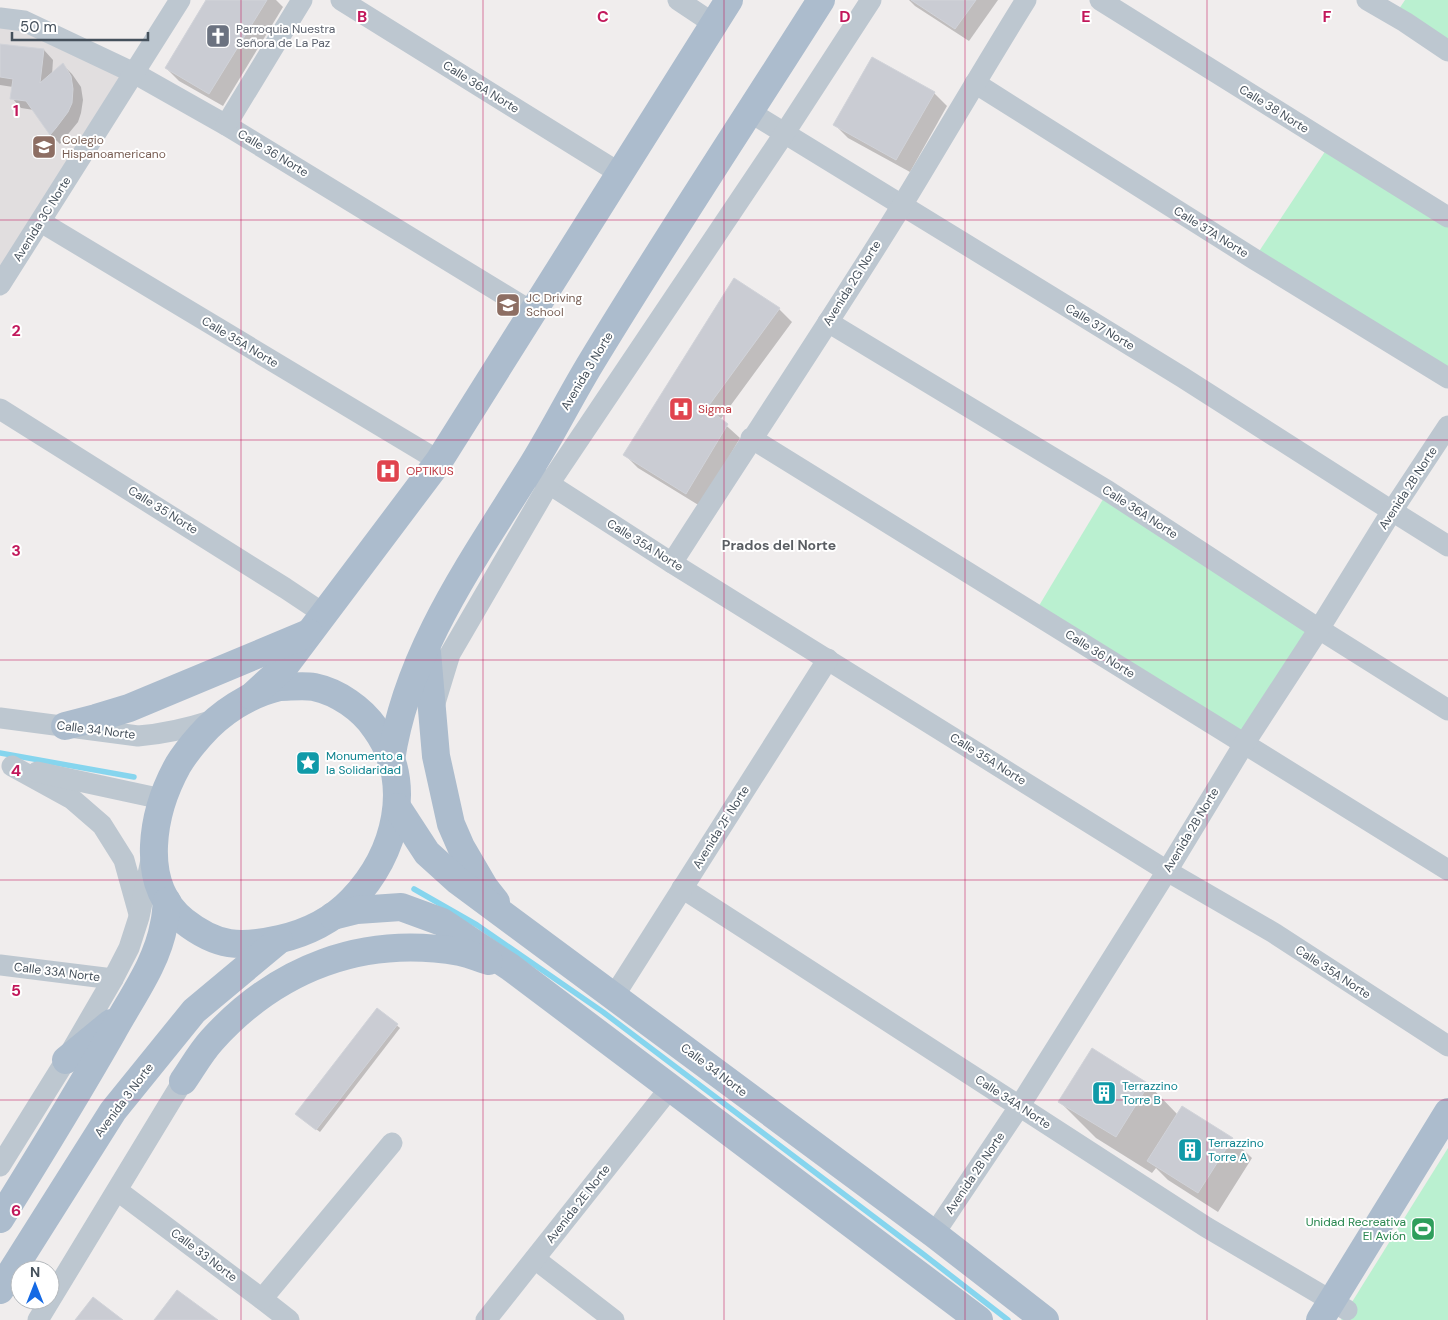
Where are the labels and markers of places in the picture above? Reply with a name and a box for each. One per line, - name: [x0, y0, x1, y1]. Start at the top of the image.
- place label: Parroquia Nuestra Señora de La Paz: [236, 21, 335, 51]
- church icon: Parroquia Nuestra Señora de La Paz: [205, 23, 231, 49]
- place label: Colegio Hispanoamericano: [62, 132, 166, 162]
- school or university icon: Colegio Hispanoamericano: [31, 134, 57, 160]
- place label: JC Driving School: [526, 290, 582, 320]
- school or university icon: JC Driving School: [495, 292, 521, 318]
- hospital icon: Sigma: [668, 396, 694, 422]
- place label: Sigma: [698, 401, 732, 417]
- hospital icon: OPTIKUS: [375, 458, 401, 484]
- place label: OPTIKUS: [406, 463, 454, 479]
- place label: Monumento a la Solidaridad: [326, 748, 403, 778]
- place icon: Monumento a la Solidaridad: [295, 750, 321, 776]
- place label: Terrazzino Torre B: [1122, 1078, 1178, 1108]
- building icon: Terrazzino Torre B: [1091, 1080, 1117, 1106]
- place label: Terrazzino Torre A: [1208, 1135, 1264, 1165]
- building icon: Terrazzino Torre A: [1177, 1137, 1203, 1163]
- place label: Unidad Recreativa El Avión: [1306, 1214, 1406, 1244]
- sports icon: Unidad Recreativa El Avión: [1410, 1216, 1436, 1242]

